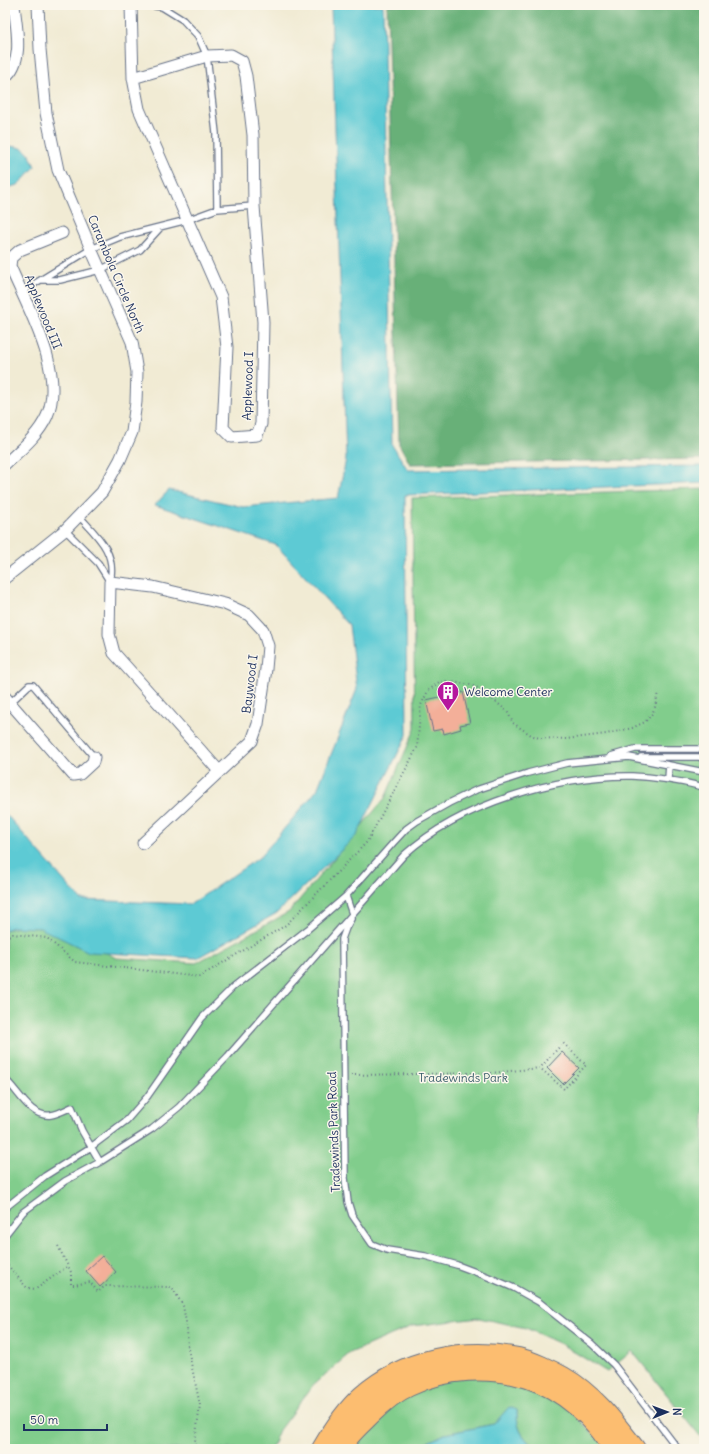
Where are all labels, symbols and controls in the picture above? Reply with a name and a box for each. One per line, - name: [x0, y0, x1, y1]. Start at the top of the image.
- street label: Carambola Circle North: [85, 212, 148, 335]
- street label: Applewood III: [22, 272, 65, 351]
- street label: Applewood I: [239, 351, 256, 421]
- street label: Baywood I: [238, 653, 261, 714]
- building icon: Welcome Center: [435, 679, 461, 712]
- place label: Welcome Center: [464, 684, 552, 699]
- park label: Tradewinds Park: [418, 1070, 508, 1085]
- street label: Tradewinds Park Road: [324, 1071, 343, 1193]
- north arrow: [647, 1392, 687, 1432]
- scale bar: [24, 1406, 107, 1432]
- text: N: [670, 1408, 684, 1416]
- text: 50 m: [30, 1412, 59, 1427]

